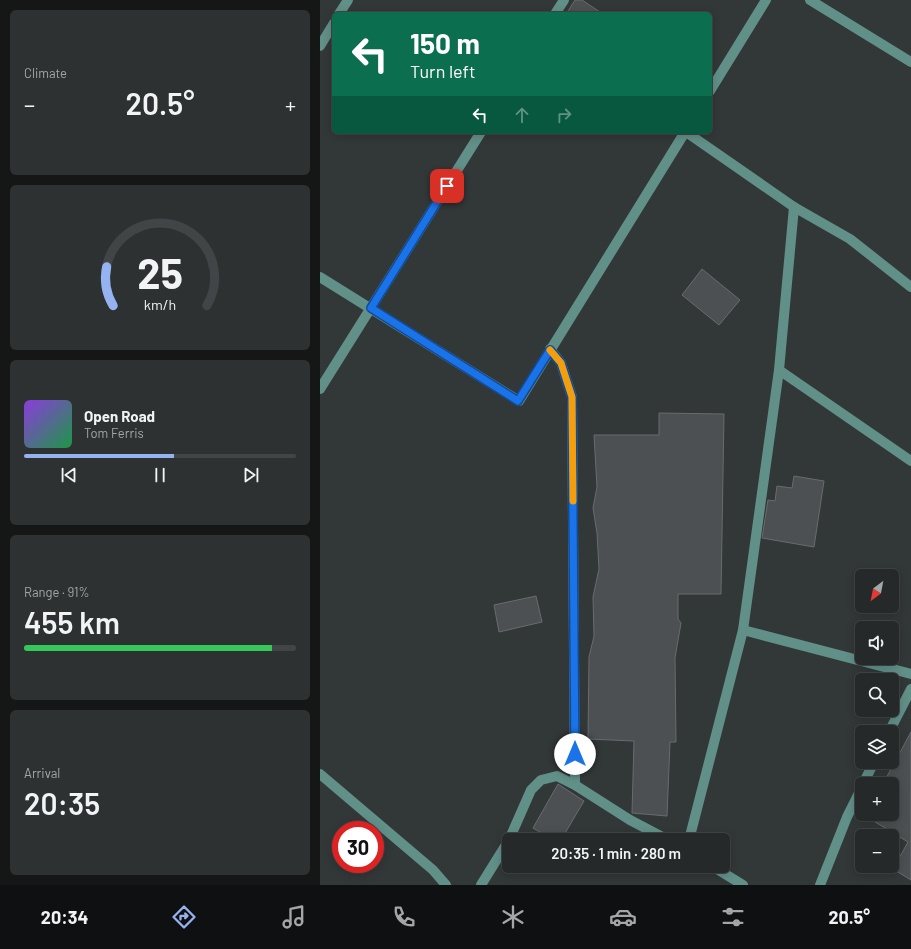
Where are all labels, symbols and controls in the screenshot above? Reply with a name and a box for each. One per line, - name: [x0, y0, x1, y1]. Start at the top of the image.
- text: 150 m: [410, 26, 480, 60]
- icon: left: [344, 28, 396, 80]
- text: Turn left: [410, 60, 476, 82]
- text: Climate: [24, 65, 67, 81]
- text: 20.5°: [126, 85, 195, 121]
- text: −: [24, 91, 35, 117]
- text: +: [285, 91, 296, 117]
- icon: left: [469, 104, 491, 126]
- icon: ahead: [511, 104, 533, 126]
- icon: right: [553, 104, 575, 126]
- pin: [430, 169, 464, 203]
- icon: arrive: [436, 175, 458, 197]
- text: 25: [137, 246, 183, 296]
- text: km/h: [144, 295, 176, 312]
- text: Open Road: [84, 407, 155, 425]
- text: Tom Ferris: [84, 425, 144, 441]
- icon: previous: [58, 464, 80, 486]
- icon: pause: [149, 464, 171, 486]
- icon: next: [240, 464, 262, 486]
- north arrow: [855, 569, 899, 613]
- map controls: [855, 569, 899, 873]
- text: Range · 91%: [24, 584, 90, 600]
- text: 455 km: [24, 604, 120, 640]
- button: sound: [855, 621, 899, 665]
- button: search: [855, 673, 899, 717]
- button: layers: [855, 725, 899, 769]
- position arrow: [554, 733, 596, 775]
- text: Arrival: [24, 765, 60, 781]
- button: +: [855, 777, 899, 821]
- text: 20:35: [24, 785, 100, 821]
- speed limit sign: 30: [332, 821, 384, 873]
- button: −: [855, 829, 899, 873]
- text: 20:35 · 1 min · 280 m: [551, 844, 681, 862]
- icon: directions: [170, 903, 198, 931]
- icon: music: [280, 903, 308, 931]
- icon: phone: [390, 903, 418, 931]
- icon: climate: [499, 903, 527, 931]
- icon: car: [609, 903, 637, 931]
- icon: filters: [719, 903, 747, 931]
- text: 20:34: [41, 906, 88, 928]
- text: 20.5°: [828, 906, 870, 928]

